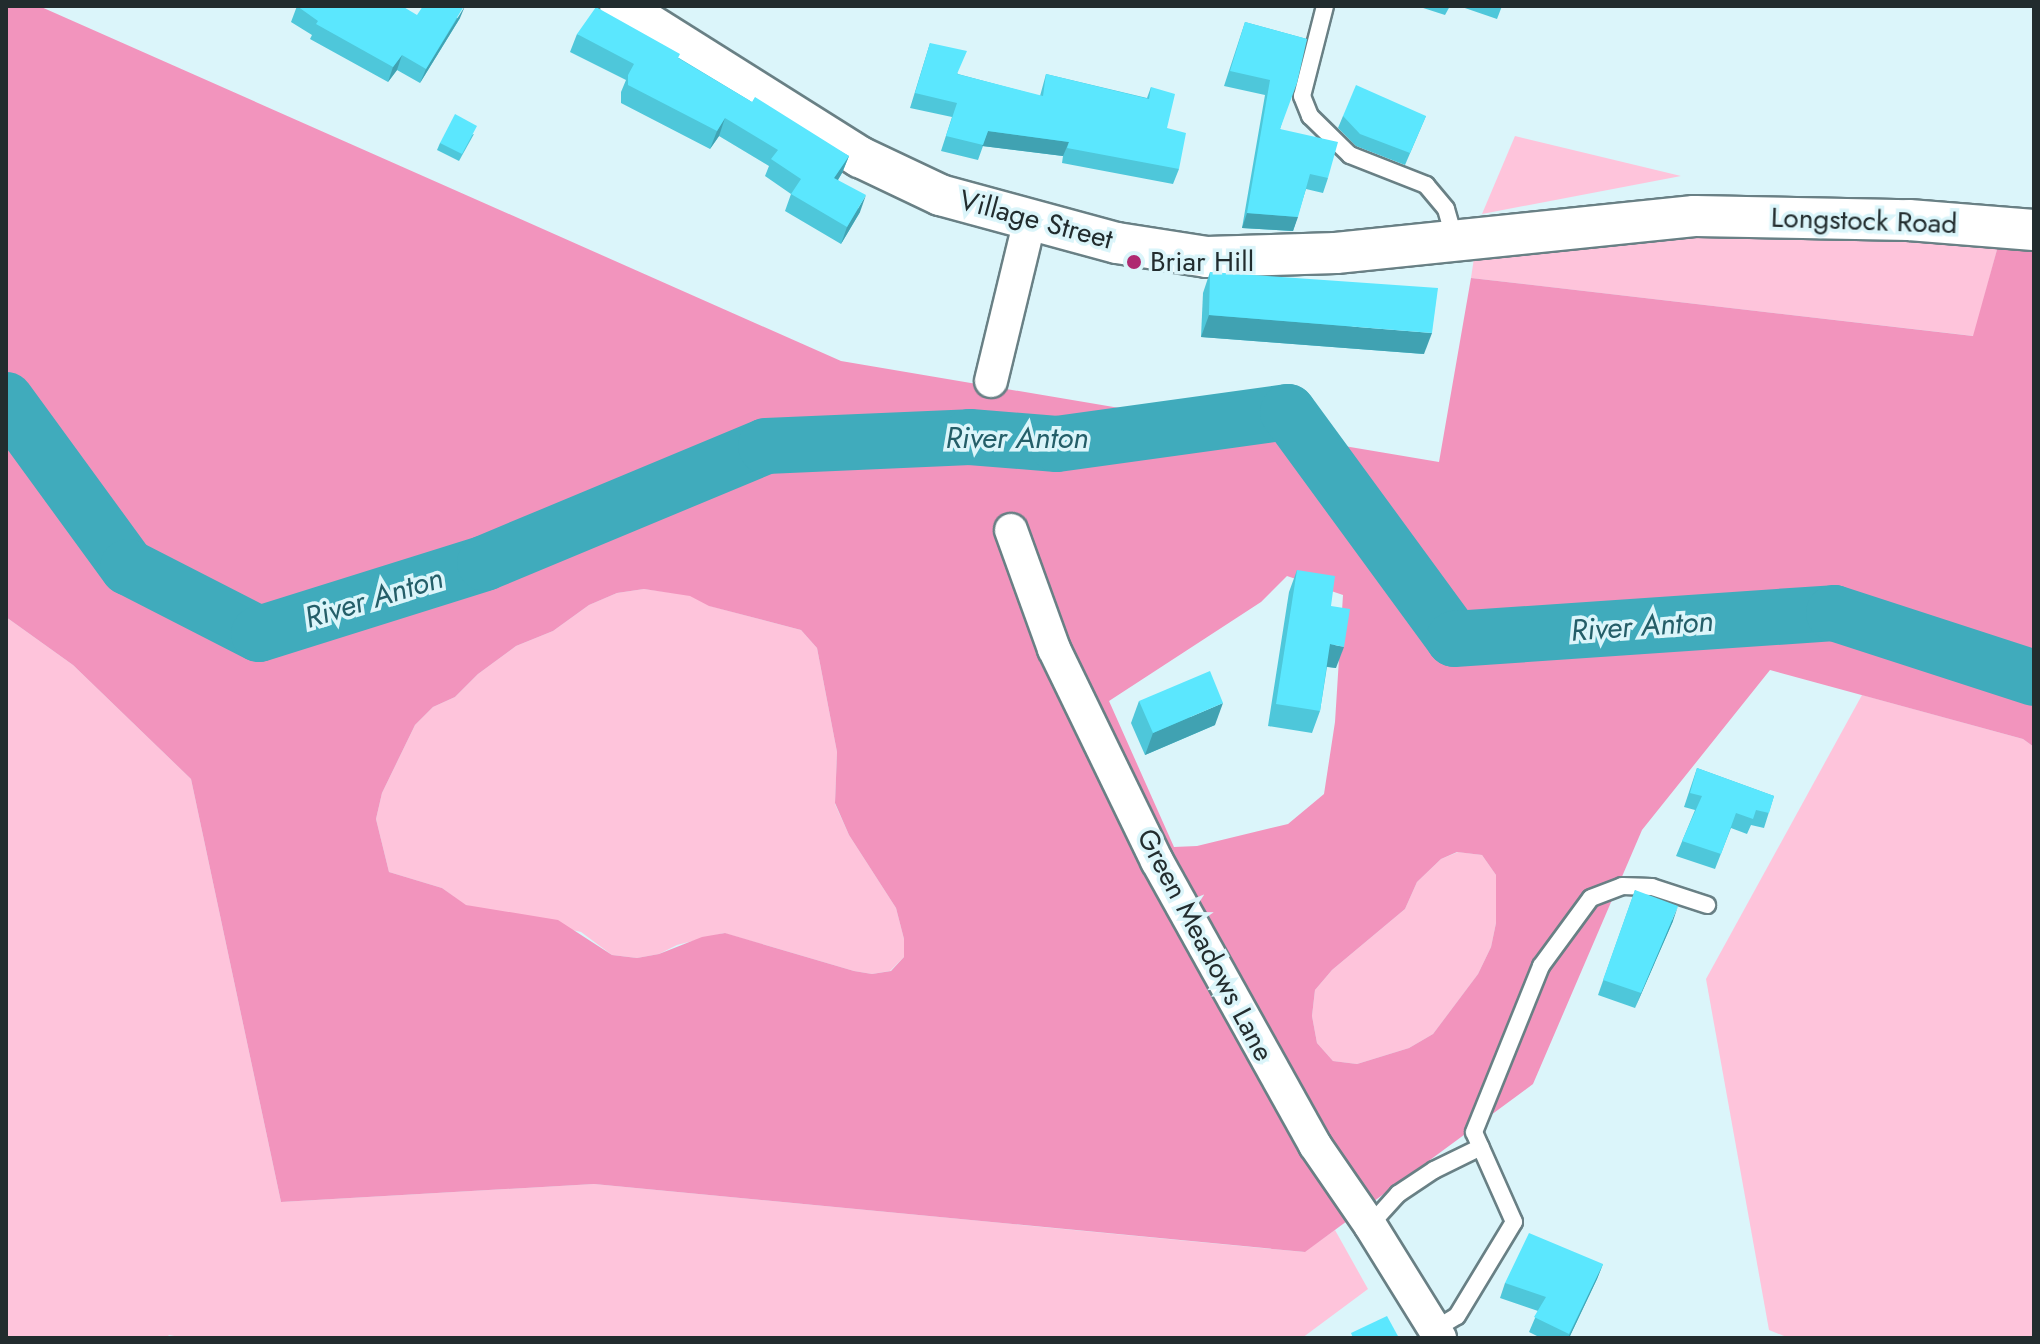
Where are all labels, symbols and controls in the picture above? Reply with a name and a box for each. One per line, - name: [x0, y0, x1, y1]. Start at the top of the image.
- street label: Village Street: [955, 183, 1117, 257]
- street label: Longstock Road: [1770, 201, 1958, 241]
- place label: Briar Hill: [1150, 245, 1254, 279]
- marker: Briar Hill: [1125, 253, 1143, 271]
- water label: River Anton: [946, 420, 1088, 456]
- water label: River Anton: [300, 560, 448, 636]
- water label: River Anton: [1569, 603, 1715, 649]
- street label: Green Meadows Lane: [1130, 823, 1280, 1067]

